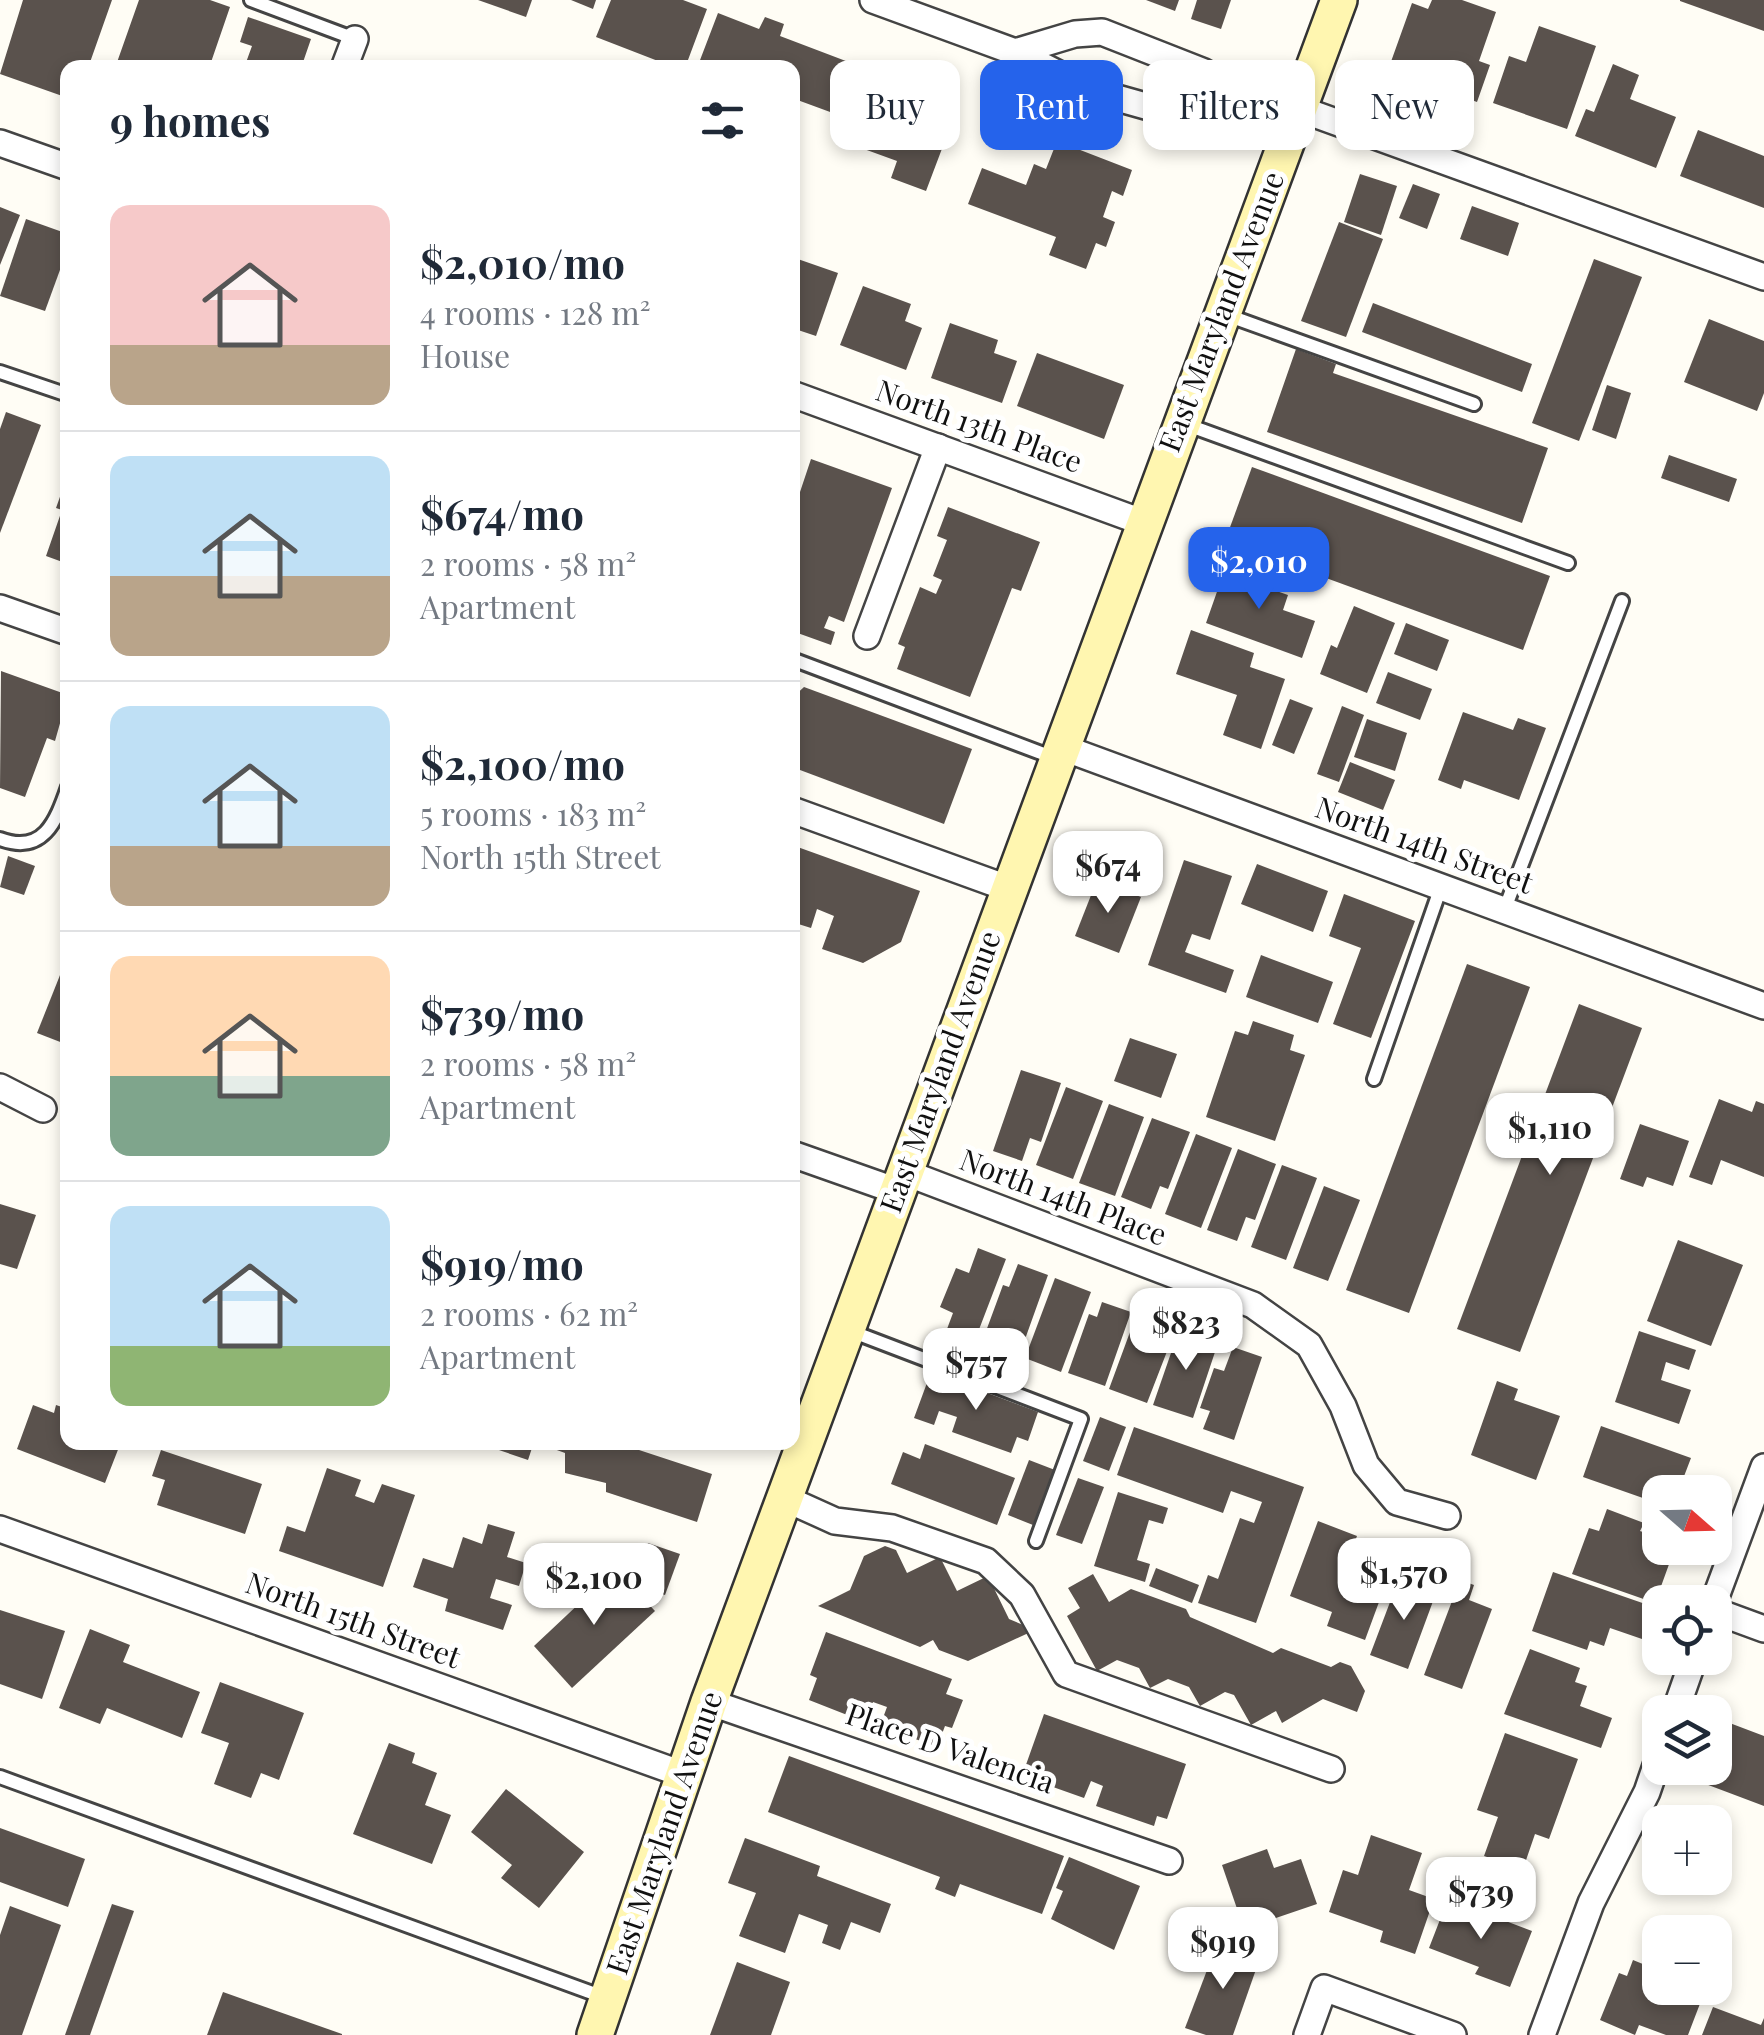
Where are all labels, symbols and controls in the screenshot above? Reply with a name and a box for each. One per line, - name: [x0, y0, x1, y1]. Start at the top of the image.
- chip: Buy: [830, 60, 960, 150]
- chip: Rent: [980, 60, 1123, 150]
- chip: Filters: [1143, 60, 1315, 150]
- chip: New: [1335, 60, 1474, 150]
- text: 9 homes: [110, 92, 270, 148]
- icon: filters: [695, 93, 750, 148]
- street label: East Maryland Avenue: [1148, 165, 1292, 457]
- text: $2,010/mo: [420, 234, 625, 290]
- icon: home: [190, 245, 310, 365]
- text: 4 rooms · 128 m²: [420, 290, 651, 333]
- text: House: [420, 333, 510, 376]
- street label: North 13th Place: [871, 369, 1088, 481]
- text: $674/mo: [420, 485, 584, 541]
- icon: home: [190, 496, 310, 616]
- pin: $2,010: [1178, 527, 1340, 612]
- text: $2,010: [1210, 538, 1308, 581]
- text: 2 rooms · 58 m²: [420, 541, 636, 584]
- text: Apartment: [420, 584, 575, 627]
- text: $2,100/mo: [420, 735, 625, 791]
- icon: home: [190, 746, 310, 866]
- street label: North 14th Street: [1311, 786, 1539, 902]
- text: 5 rooms · 183 m²: [420, 791, 646, 834]
- pin: $674: [1049, 831, 1167, 916]
- text: North 15th Street: [420, 834, 661, 877]
- text: $674: [1075, 842, 1141, 885]
- street label: East Maryland Avenue: [870, 925, 1009, 1218]
- text: $739/mo: [420, 985, 584, 1041]
- icon: home: [190, 996, 310, 1116]
- text: 2 rooms · 58 m²: [420, 1041, 636, 1084]
- text: Apartment: [420, 1084, 575, 1127]
- pin: $1,110: [1469, 1093, 1631, 1178]
- text: $1,110: [1508, 1104, 1592, 1147]
- street label: North 14th Place: [955, 1138, 1173, 1254]
- text: $919/mo: [420, 1235, 584, 1291]
- icon: home: [190, 1246, 310, 1366]
- pin: $823: [1127, 1288, 1245, 1373]
- text: 2 rooms · 62 m²: [420, 1291, 638, 1334]
- text: $823: [1152, 1299, 1220, 1342]
- pin: $757: [917, 1328, 1035, 1413]
- text: Apartment: [420, 1334, 575, 1377]
- text: $757: [945, 1339, 1007, 1382]
- north arrow: [1642, 1475, 1732, 1565]
- map controls: [1642, 1475, 1732, 2005]
- pin: $1,570: [1323, 1538, 1485, 1623]
- pin: $2,100: [513, 1543, 675, 1628]
- text: $1,570: [1360, 1549, 1448, 1592]
- text: $2,100: [545, 1554, 643, 1597]
- street label: North 15th Street: [241, 1562, 467, 1677]
- button: locate: [1642, 1585, 1732, 1675]
- street label: East Maryland Avenue: [596, 1685, 730, 1979]
- street label: Place D Valencia: [841, 1693, 1060, 1802]
- button: layers: [1642, 1695, 1732, 1785]
- button: +: [1642, 1805, 1732, 1895]
- pin: $739: [1422, 1857, 1540, 1942]
- text: $739: [1448, 1868, 1514, 1911]
- pin: $919: [1164, 1907, 1282, 1992]
- button: −: [1642, 1915, 1732, 2005]
- text: $919: [1190, 1918, 1256, 1961]

